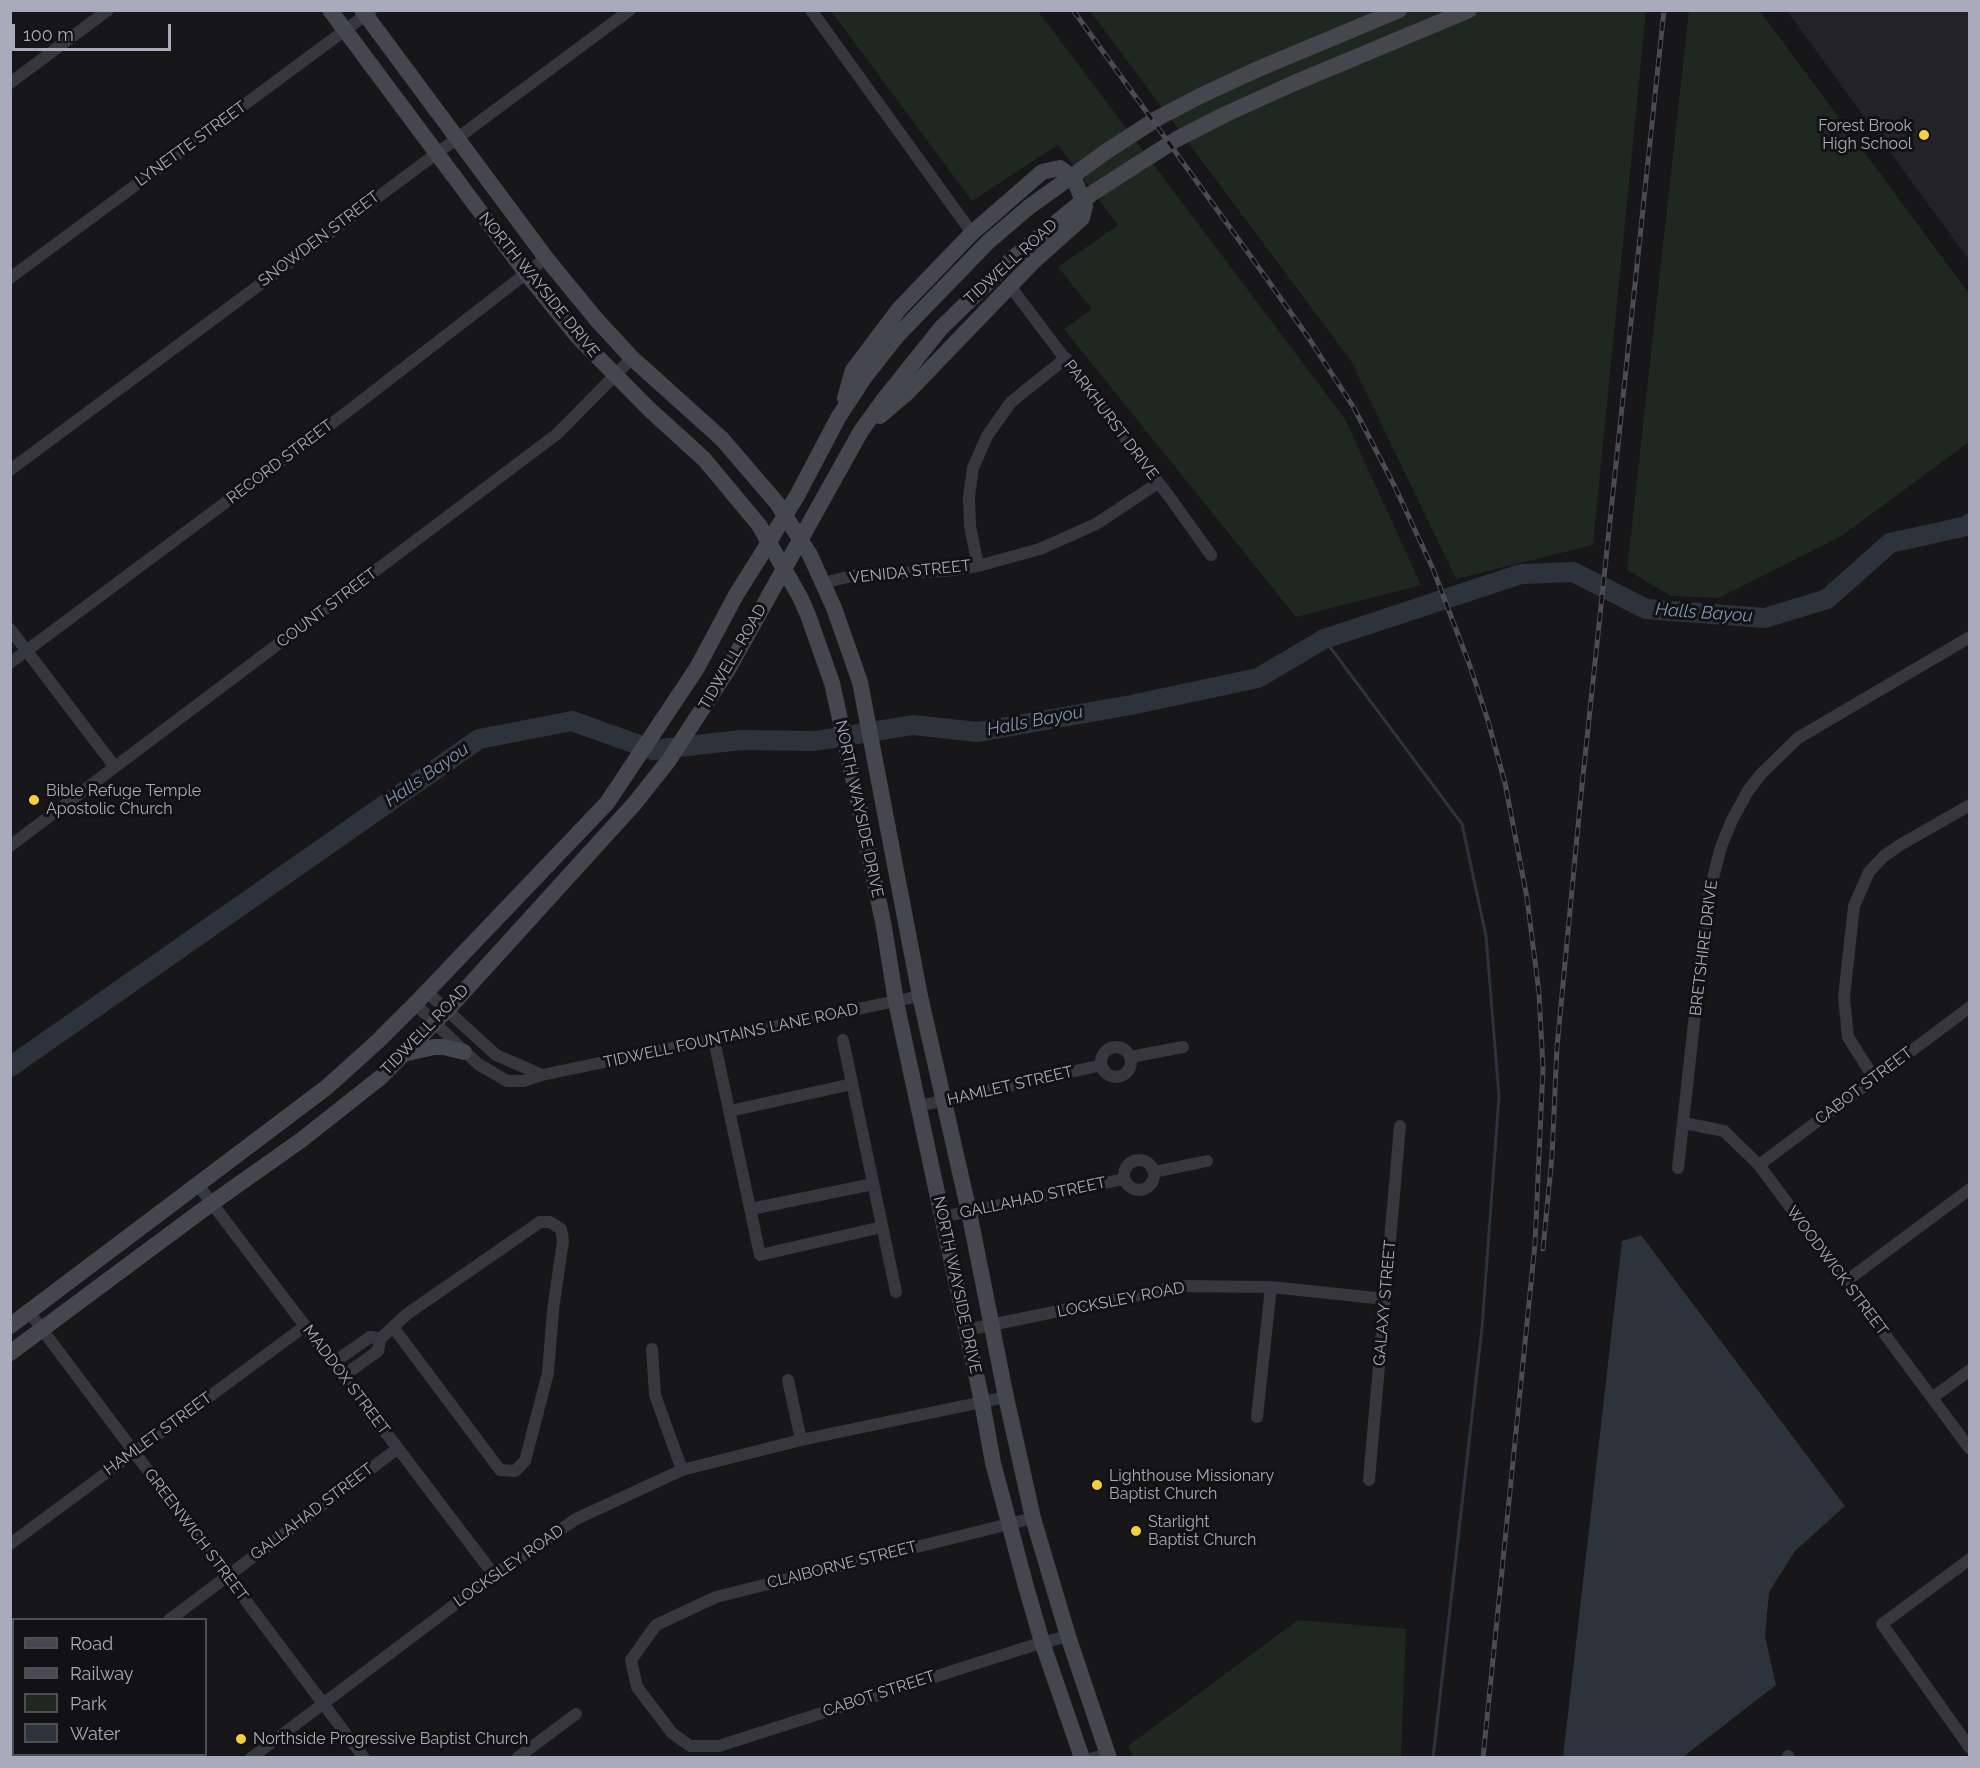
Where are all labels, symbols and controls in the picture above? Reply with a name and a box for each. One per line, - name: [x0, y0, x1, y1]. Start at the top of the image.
- scale bar: [15, 12, 174, 50]
- text: 100 m: [23, 24, 74, 45]
- street label: LYNETTE STREET: [132, 97, 250, 191]
- place label: Forest Brook High School: [1818, 116, 1912, 154]
- marker: Forest Brook High School: [1917, 128, 1931, 142]
- street label: SNOWDEN STREET: [254, 187, 384, 291]
- street label: NORTH WAYSIDE DRIVE: [475, 209, 603, 361]
- street label: TIDWELL ROAD: [961, 215, 1061, 309]
- street label: PARKHURST DRIVE: [1060, 356, 1162, 484]
- street label: RECORD STREET: [223, 416, 337, 508]
- street label: VENIDA STREET: [848, 556, 972, 588]
- street label: COUNT STREET: [273, 564, 381, 652]
- water label: Halls Bayou: [1655, 599, 1753, 627]
- street label: TIDWELL ROAD: [695, 601, 771, 713]
- water label: Halls Bayou: [985, 701, 1085, 741]
- street label: NORTH WAYSIDE DRIVE: [831, 718, 887, 900]
- water label: Halls Bayou: [381, 738, 473, 812]
- place label: Bible Refuge Temple Apostolic Church: [46, 781, 201, 819]
- marker: Bible Refuge Temple Apostolic Church: [27, 793, 41, 807]
- street label: BRETSHIRE DRIVE: [1686, 879, 1722, 1017]
- street label: TIDWELL ROAD: [377, 981, 473, 1079]
- street label: TIDWELL FOUNTAINS LANE ROAD: [602, 1000, 860, 1072]
- street label: CABOT STREET: [1812, 1043, 1916, 1129]
- street label: HAMLET STREET: [945, 1062, 1075, 1110]
- street label: GALLAHAD STREET: [958, 1173, 1108, 1223]
- street label: NORTH WAYSIDE DRIVE: [929, 1194, 985, 1376]
- street label: WOODWICK STREET: [1782, 1203, 1892, 1339]
- street label: GALAXY STREET: [1370, 1239, 1400, 1367]
- street label: LOCKSLEY ROAD: [1055, 1278, 1187, 1322]
- street label: MADDOX STREET: [298, 1321, 394, 1439]
- street label: HAMLET STREET: [100, 1388, 216, 1480]
- street label: GALLAHAD STREET: [247, 1459, 377, 1565]
- street label: GREENWICH STREET: [140, 1465, 252, 1605]
- place label: Lighthouse Missionary Baptist Church: [1109, 1466, 1274, 1504]
- marker: Lighthouse Missionary Baptist Church: [1090, 1478, 1104, 1492]
- place label: Starlight Baptist Church: [1148, 1512, 1256, 1550]
- street label: LOCKSLEY ROAD: [450, 1521, 568, 1611]
- marker: Starlight Baptist Church: [1129, 1524, 1143, 1538]
- street label: CLAIBORNE STREET: [765, 1537, 919, 1593]
- legend: [12, 1618, 207, 1756]
- text: Road: [70, 1633, 113, 1654]
- text: Railway: [70, 1663, 134, 1684]
- street label: CABOT STREET: [820, 1667, 938, 1721]
- text: Park: [70, 1693, 107, 1714]
- text: Water: [70, 1723, 120, 1744]
- place label: Northside Progressive Baptist Church: [253, 1729, 528, 1749]
- marker: Northside Progressive Baptist Church: [234, 1732, 248, 1746]

